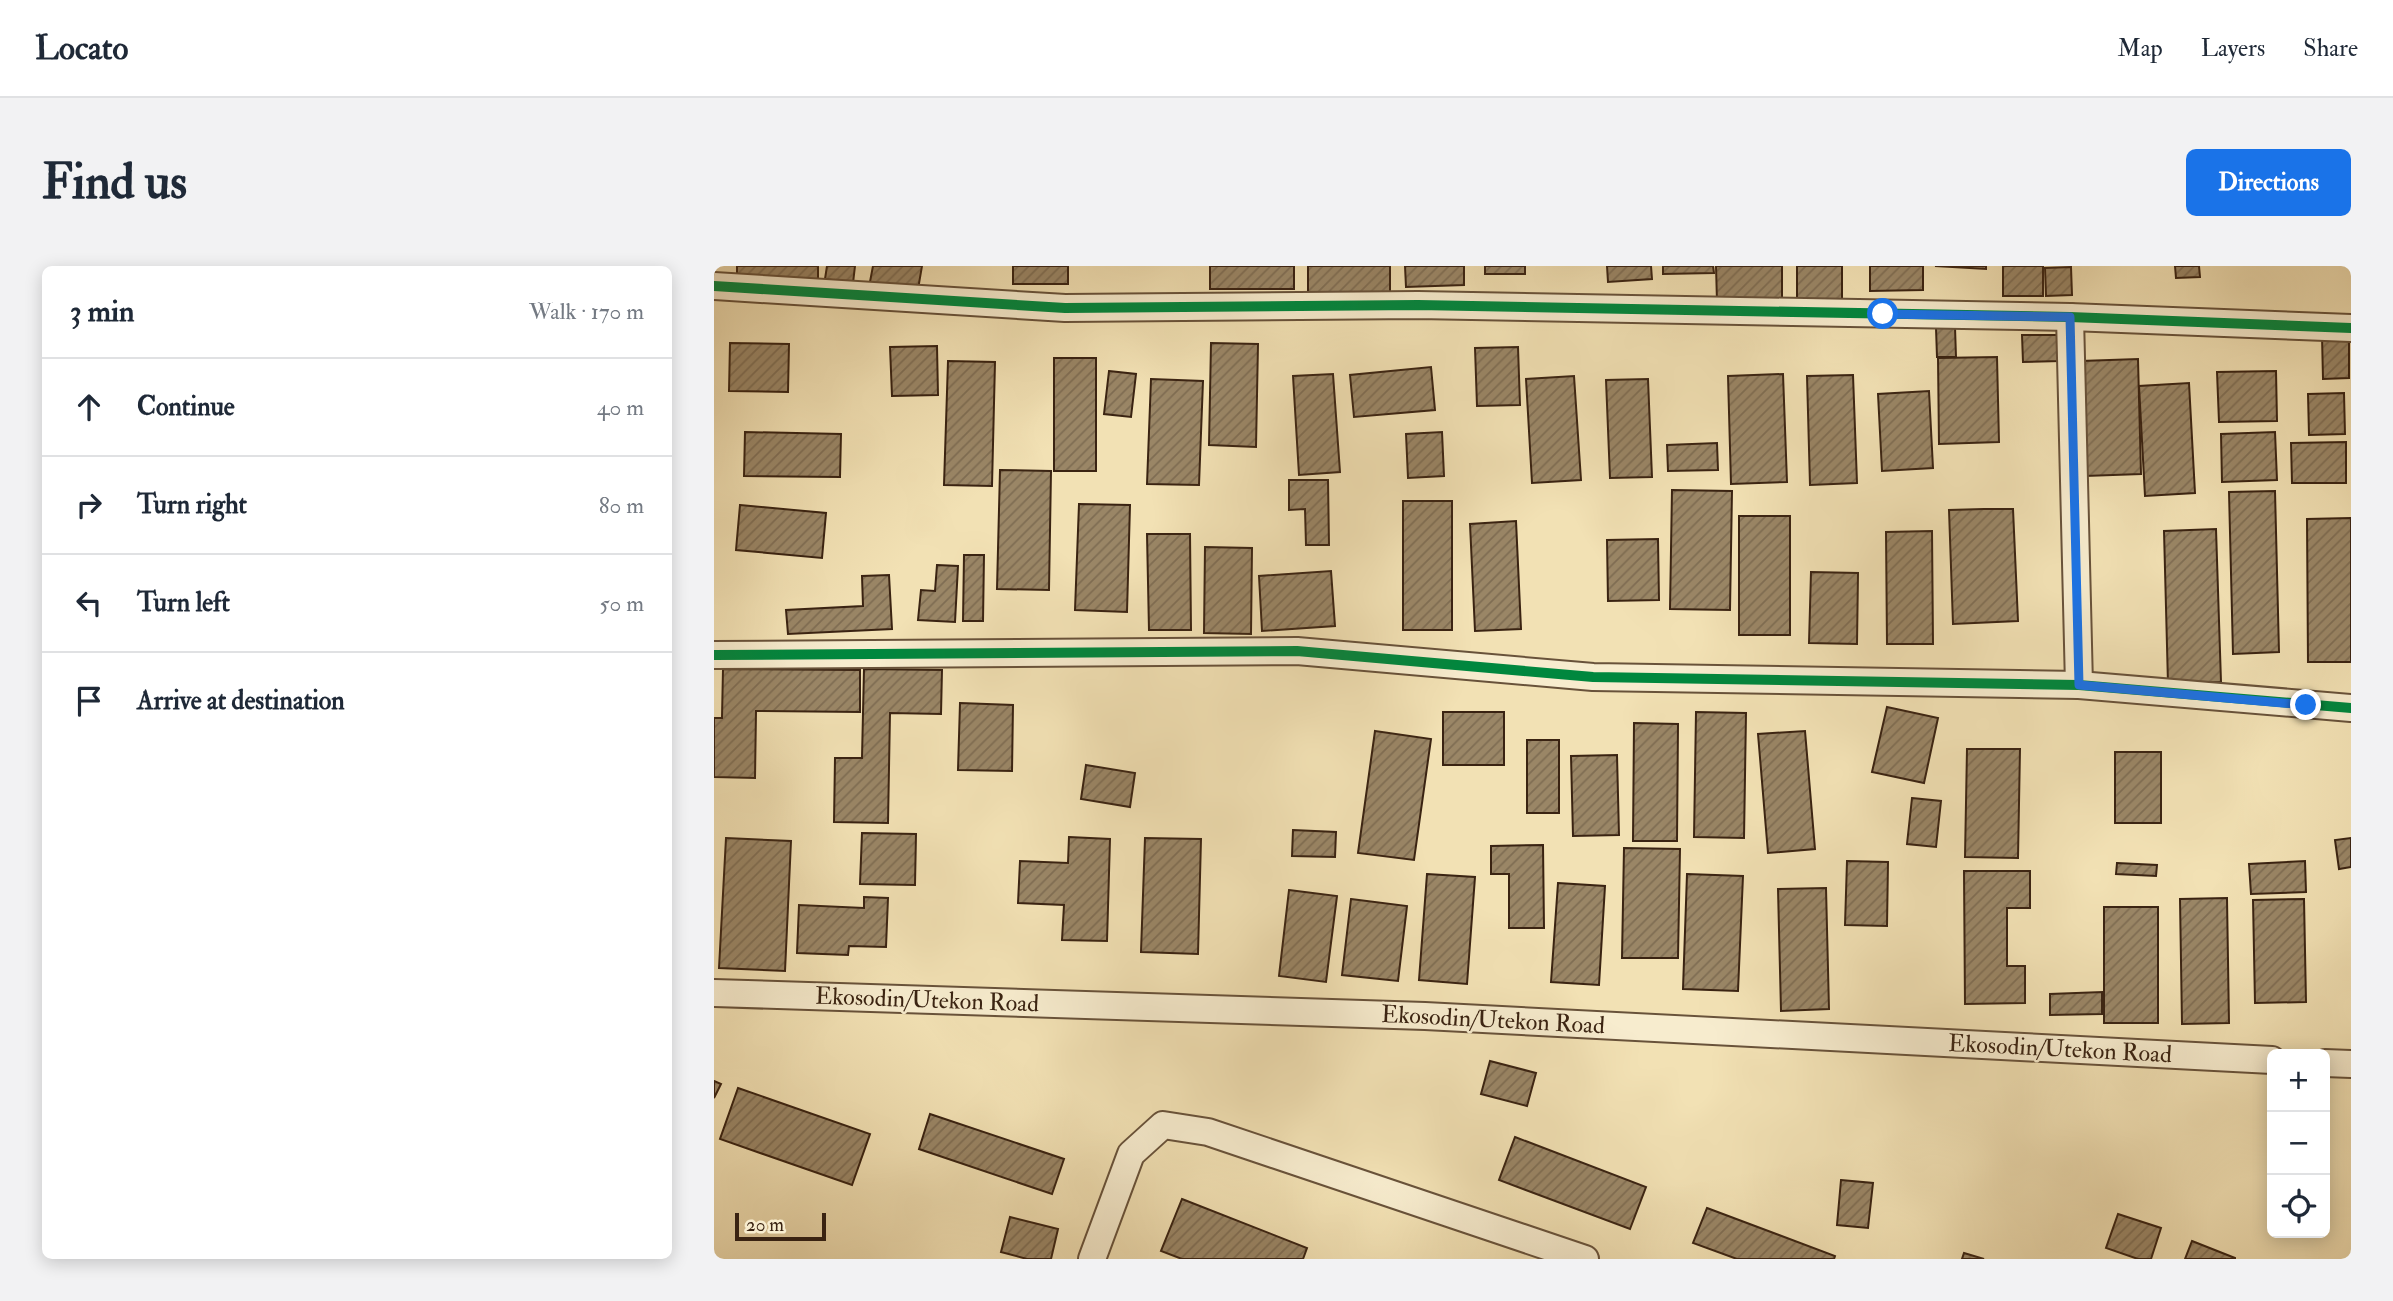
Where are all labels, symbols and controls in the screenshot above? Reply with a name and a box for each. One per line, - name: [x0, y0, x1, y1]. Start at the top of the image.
- text: Locato: [35, 28, 128, 69]
- text: Map: [2118, 33, 2163, 64]
- text: Layers: [2201, 33, 2265, 64]
- text: Share: [2303, 33, 2358, 64]
- button: Directions: [2186, 149, 2351, 216]
- text: Find us: [42, 152, 187, 213]
- text: 3 min: [70, 293, 135, 330]
- text: Walk · 170 m: [529, 297, 644, 326]
- route start: [1867, 298, 1898, 329]
- icon: ahead: [70, 388, 108, 426]
- text: Continue: [137, 391, 235, 423]
- text: 40 m: [597, 393, 644, 422]
- icon: right: [70, 486, 108, 524]
- text: Turn right: [137, 489, 247, 521]
- text: 80 m: [599, 491, 644, 520]
- icon: left: [70, 584, 108, 622]
- text: Turn left: [137, 587, 230, 619]
- text: 50 m: [600, 589, 644, 618]
- icon: arrive: [70, 682, 108, 720]
- text: Arrive at destination: [137, 685, 345, 717]
- route end: [2290, 689, 2321, 720]
- street label: Ekosodin/Utekon Road: [814, 981, 1040, 1019]
- street label: Ekosodin/Utekon Road: [1380, 999, 1606, 1041]
- street label: Ekosodin/Utekon Road: [1947, 1028, 2173, 1070]
- map controls: [2267, 1049, 2330, 1238]
- button: +: [2267, 1049, 2330, 1112]
- button: −: [2267, 1112, 2330, 1175]
- button: locate: [2267, 1175, 2330, 1238]
- scale bar: [735, 1210, 826, 1242]
- text: 20 m: [746, 1213, 784, 1237]

